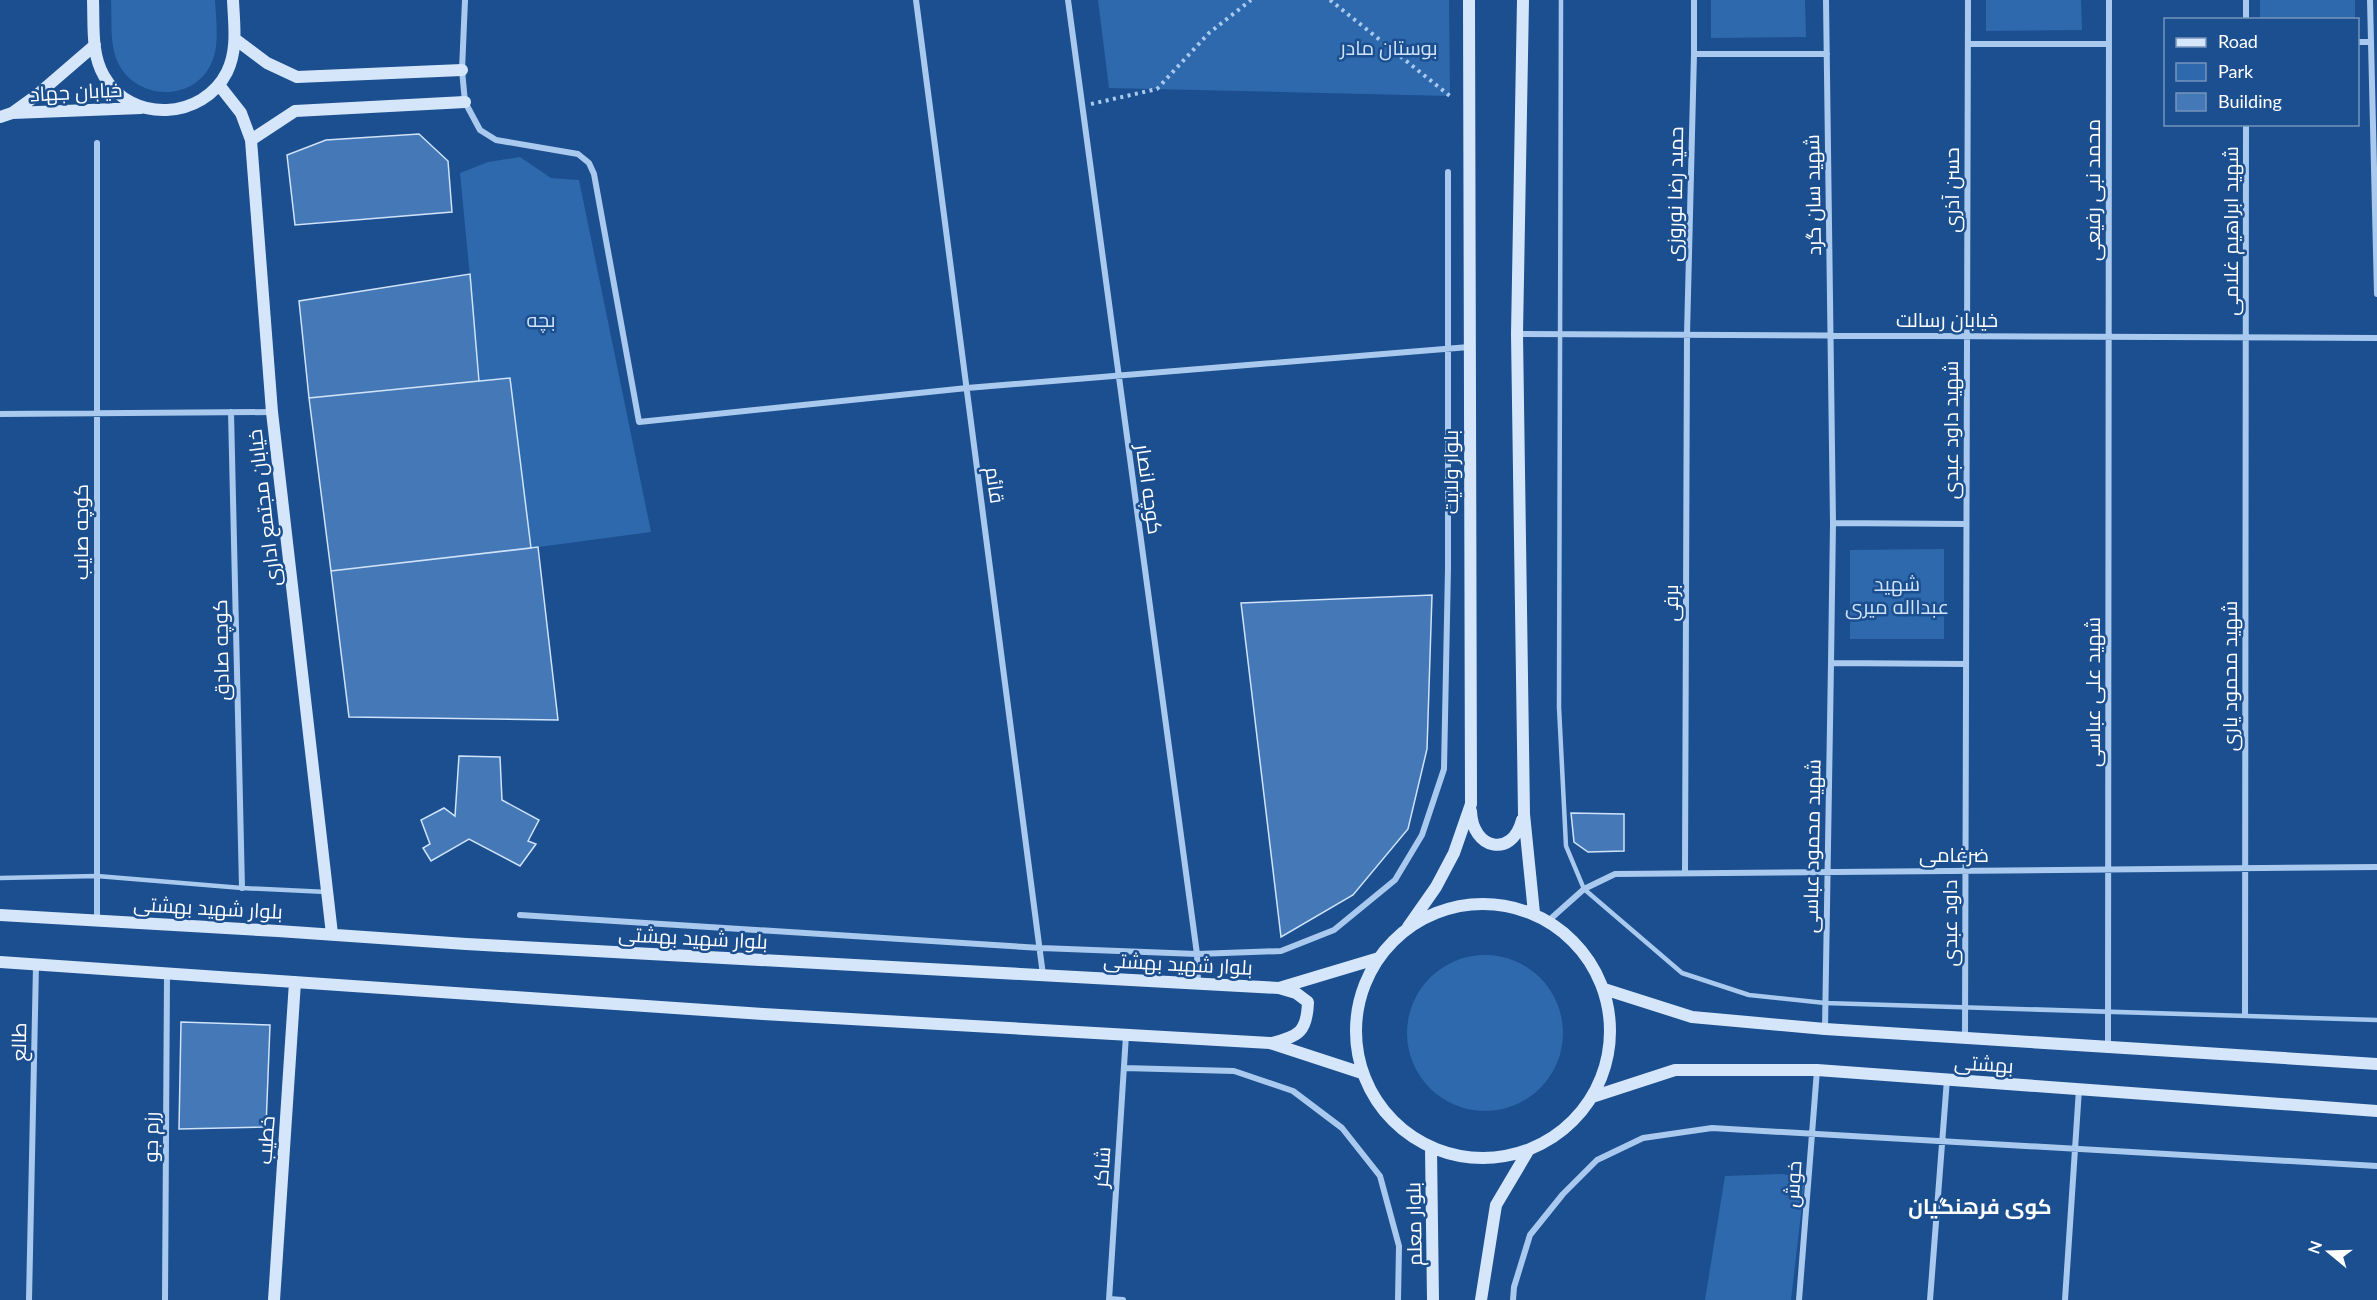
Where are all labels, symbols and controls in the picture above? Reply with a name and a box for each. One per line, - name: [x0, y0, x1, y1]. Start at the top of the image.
- legend: [2164, 18, 2359, 126]
- text: Road: [2218, 30, 2258, 52]
- park label: بوستان مادر: [1339, 35, 1438, 61]
- text: Park: [2218, 60, 2254, 82]
- street label: خیابان جهاد: [29, 77, 123, 107]
- text: Building: [2218, 90, 2282, 112]
- street label: محمد نبی رفیعی: [2080, 119, 2106, 261]
- street label: حمید رضا نوروزی: [1661, 126, 1689, 262]
- street label: شهید سان گرد: [1799, 134, 1827, 256]
- street label: شهید ابراهیم غلامی: [2218, 146, 2245, 316]
- street label: حسن آذری: [1939, 147, 1965, 233]
- park label: بچه: [527, 307, 555, 333]
- street label: خیابان رسالت: [1896, 307, 1998, 333]
- street label: شهید داود عبدی: [1938, 361, 1964, 499]
- street label: خیابان مجتمع اداری: [241, 428, 288, 588]
- street label: بلوار ولایت: [1438, 430, 1463, 514]
- street label: کوچه انصار: [1130, 441, 1168, 536]
- street label: قائم: [979, 465, 1010, 505]
- street label: کوچه صایب: [68, 484, 94, 580]
- park label: شهید عبدااله میری: [1845, 571, 1949, 620]
- street label: برفی: [1658, 584, 1684, 622]
- street label: کوچه صادق: [207, 599, 235, 701]
- street label: شهید محمود یاری: [2217, 601, 2243, 751]
- street label: شهید علی عباسی: [2080, 617, 2106, 767]
- street label: شهید محمود عباسی: [1797, 759, 1827, 933]
- street label: ضرغامی: [1919, 842, 1989, 868]
- street label: داود عبدی: [1937, 879, 1963, 967]
- street label: بلوار شهید بهشتی: [133, 891, 283, 925]
- street label: بلوار شهید بهشتی: [618, 921, 768, 955]
- street label: بلوار شهید بهشتی: [1103, 947, 1253, 981]
- street label: طالع: [6, 1022, 33, 1062]
- street label: بهشتی: [1953, 1049, 2014, 1079]
- street label: رزم جو: [138, 1111, 165, 1163]
- street label: خطیب: [251, 1115, 279, 1165]
- street label: شاکر: [1088, 1146, 1115, 1189]
- street label: خوش: [1778, 1160, 1808, 1208]
- street label: بلوار معلم: [1400, 1182, 1429, 1266]
- district label: کوی فرهنگیان: [1908, 1193, 2052, 1220]
- north arrow: [2299, 1222, 2359, 1282]
- text: N: [2303, 1238, 2325, 1256]

